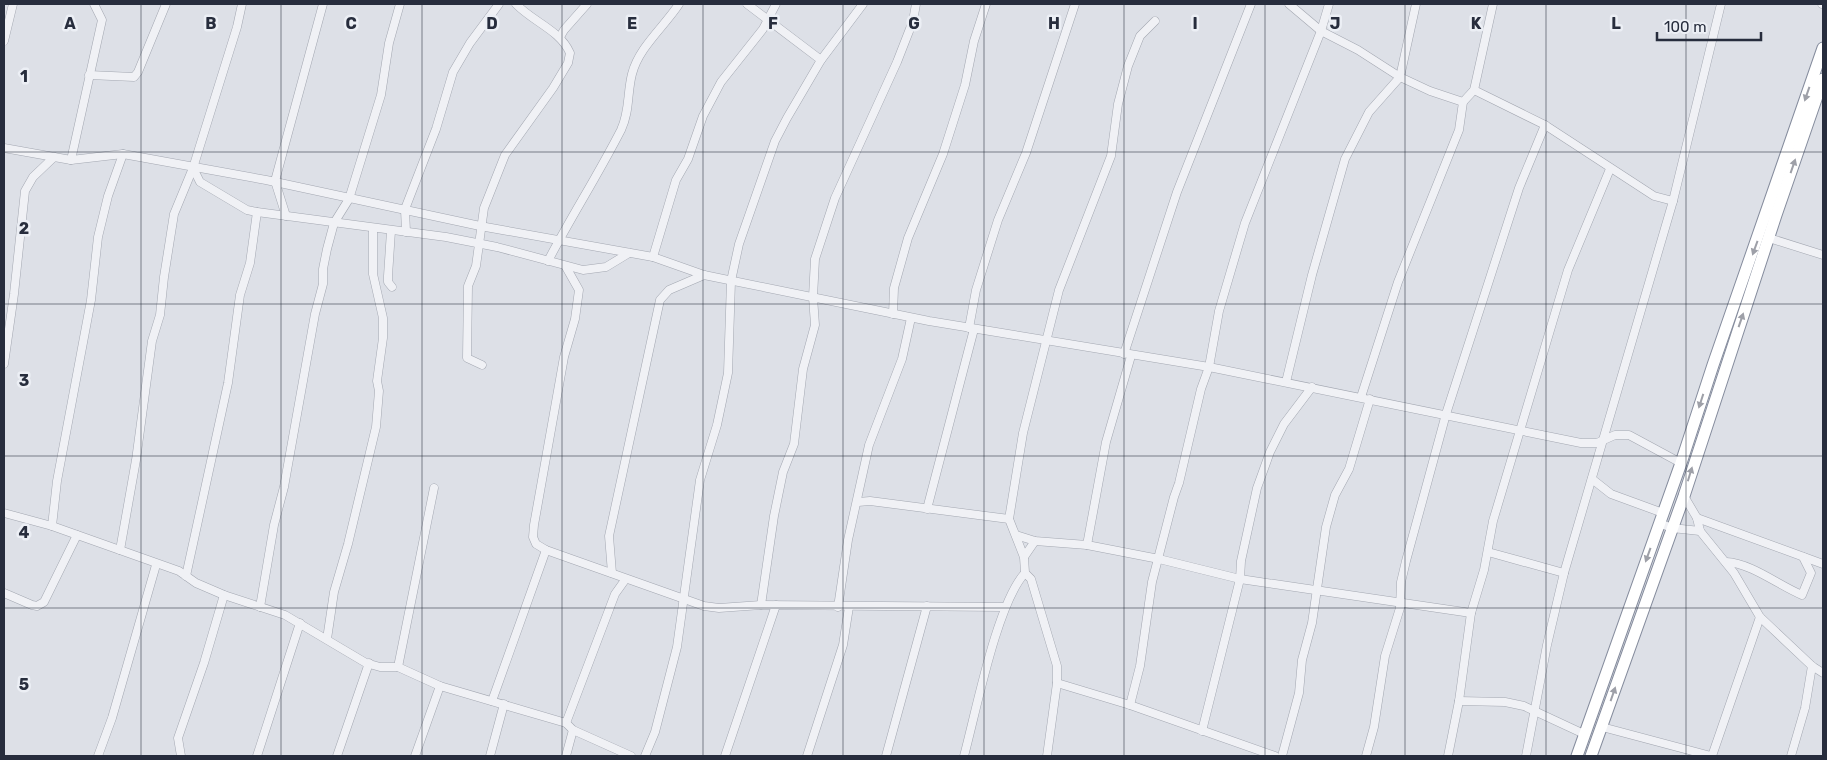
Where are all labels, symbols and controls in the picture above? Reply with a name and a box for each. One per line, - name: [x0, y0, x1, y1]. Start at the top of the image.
- scale bar: [1657, 10, 1761, 42]
- text: A: [64, 14, 76, 33]
- text: B: [205, 14, 217, 33]
- text: C: [345, 14, 357, 33]
- text: D: [486, 14, 498, 33]
- text: E: [627, 14, 637, 33]
- text: F: [768, 14, 778, 33]
- text: G: [908, 14, 920, 33]
- text: H: [1048, 14, 1060, 33]
- text: I: [1192, 14, 1198, 33]
- text: J: [1330, 14, 1340, 33]
- text: K: [1471, 14, 1482, 33]
- text: L: [1611, 14, 1621, 33]
- text: 100 m: [1664, 18, 1706, 36]
- text: 1: [20, 67, 28, 86]
- one-way arrow: [1803, 87, 1810, 102]
- one-way arrow: [1789, 158, 1797, 173]
- text: 2: [19, 219, 29, 238]
- one-way arrow: [1751, 241, 1759, 256]
- one-way arrow: [1737, 312, 1745, 327]
- text: 3: [19, 371, 29, 390]
- one-way arrow: [1697, 394, 1704, 409]
- one-way arrow: [1687, 467, 1695, 482]
- text: 4: [19, 523, 30, 542]
- one-way arrow: [1644, 548, 1652, 563]
- text: 5: [19, 675, 29, 694]
- one-way arrow: [1609, 686, 1617, 701]

